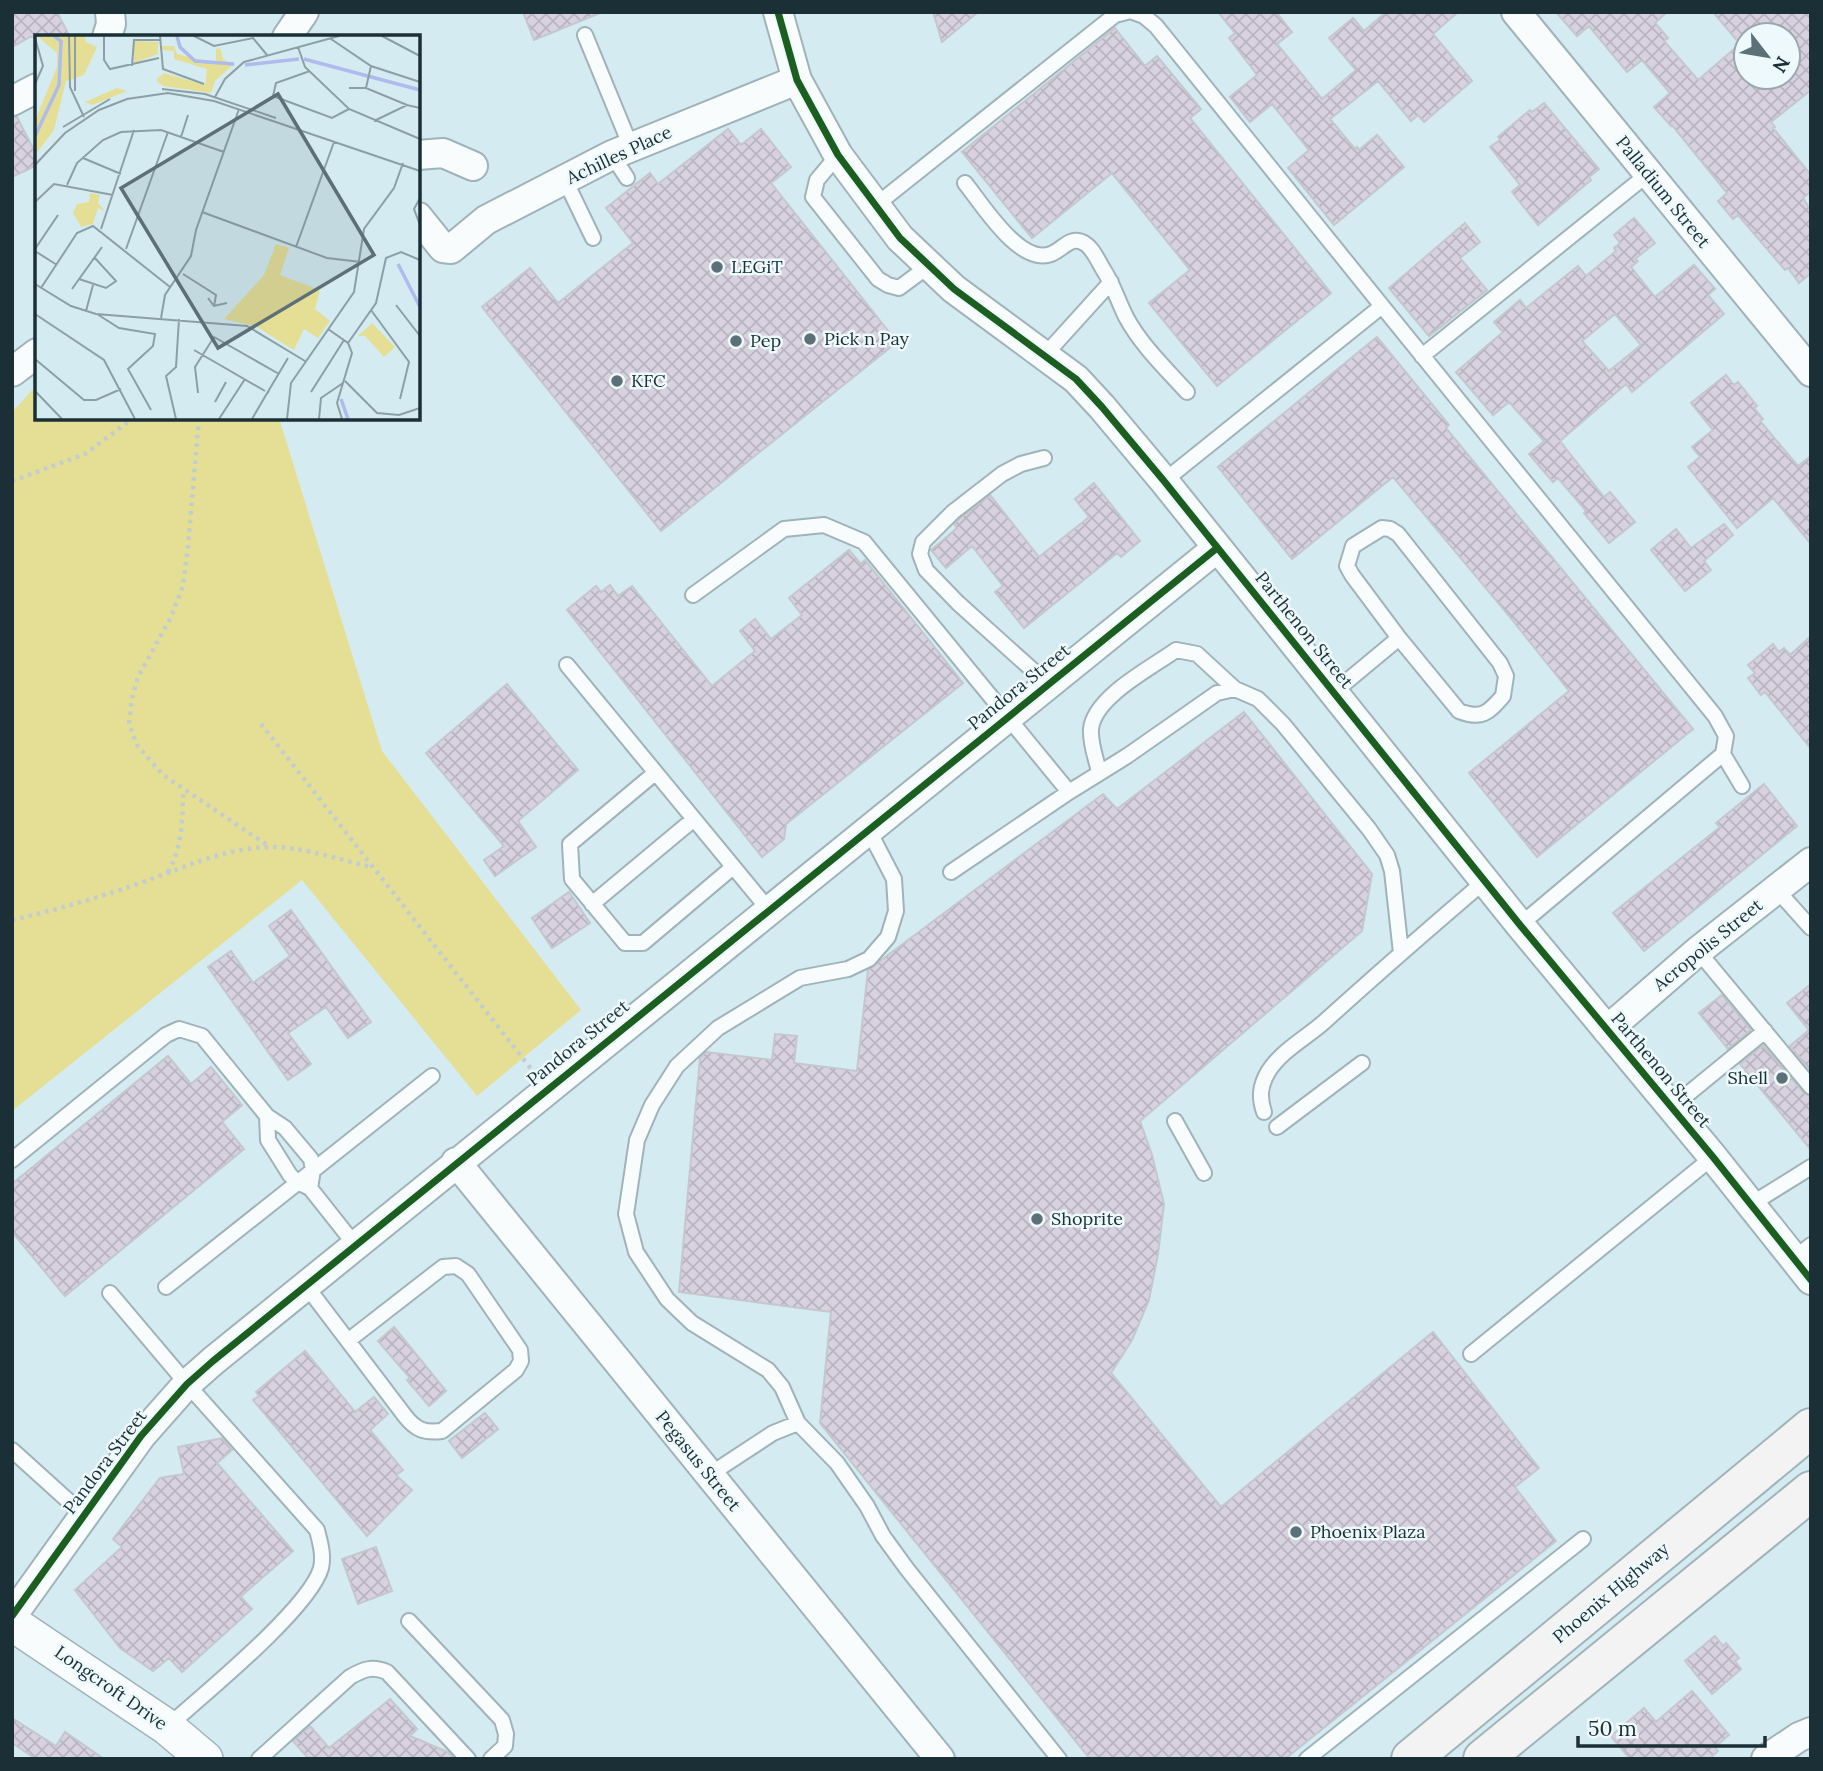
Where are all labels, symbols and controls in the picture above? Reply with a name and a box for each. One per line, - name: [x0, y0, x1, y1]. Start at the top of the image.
- north arrow: [1732, 21, 1802, 91]
- inset map: [35, 35, 420, 420]
- text: N: [1767, 52, 1796, 77]
- street label: Achilles Place: [562, 120, 675, 189]
- street label: Palladium Street: [1611, 131, 1716, 252]
- place label: LEGiT: [731, 255, 783, 278]
- marker: LEGiT: [709, 259, 725, 275]
- place label: Pick n Pay: [824, 327, 909, 350]
- place label: Pep: [750, 329, 781, 352]
- marker: Pick n Pay: [802, 331, 818, 347]
- marker: Pep: [728, 333, 744, 349]
- place label: KFC: [631, 369, 666, 392]
- marker: KFC: [609, 373, 625, 389]
- street label: Parthenon Street: [1250, 567, 1359, 693]
- street label: Pandora Street: [963, 638, 1075, 735]
- street label: Acropolis Street: [1647, 893, 1767, 996]
- street label: Pandora Street: [522, 994, 634, 1091]
- street label: Parthenon Street: [1606, 1007, 1716, 1132]
- place label: Shell: [1727, 1066, 1768, 1089]
- marker: Shell: [1774, 1070, 1790, 1086]
- place label: Shoprite: [1051, 1207, 1123, 1230]
- marker: Shoprite: [1029, 1211, 1045, 1227]
- street label: Pandora Street: [58, 1405, 151, 1519]
- street label: Pegasus Street: [651, 1406, 746, 1516]
- place label: Phoenix Plaza: [1310, 1520, 1426, 1543]
- marker: Phoenix Plaza: [1288, 1524, 1304, 1540]
- street label: Phoenix Highway: [1548, 1537, 1674, 1648]
- street label: Longcroft Drive: [50, 1640, 172, 1735]
- scale bar: [1578, 1704, 1765, 1748]
- text: 50 m: [1588, 1715, 1637, 1742]

